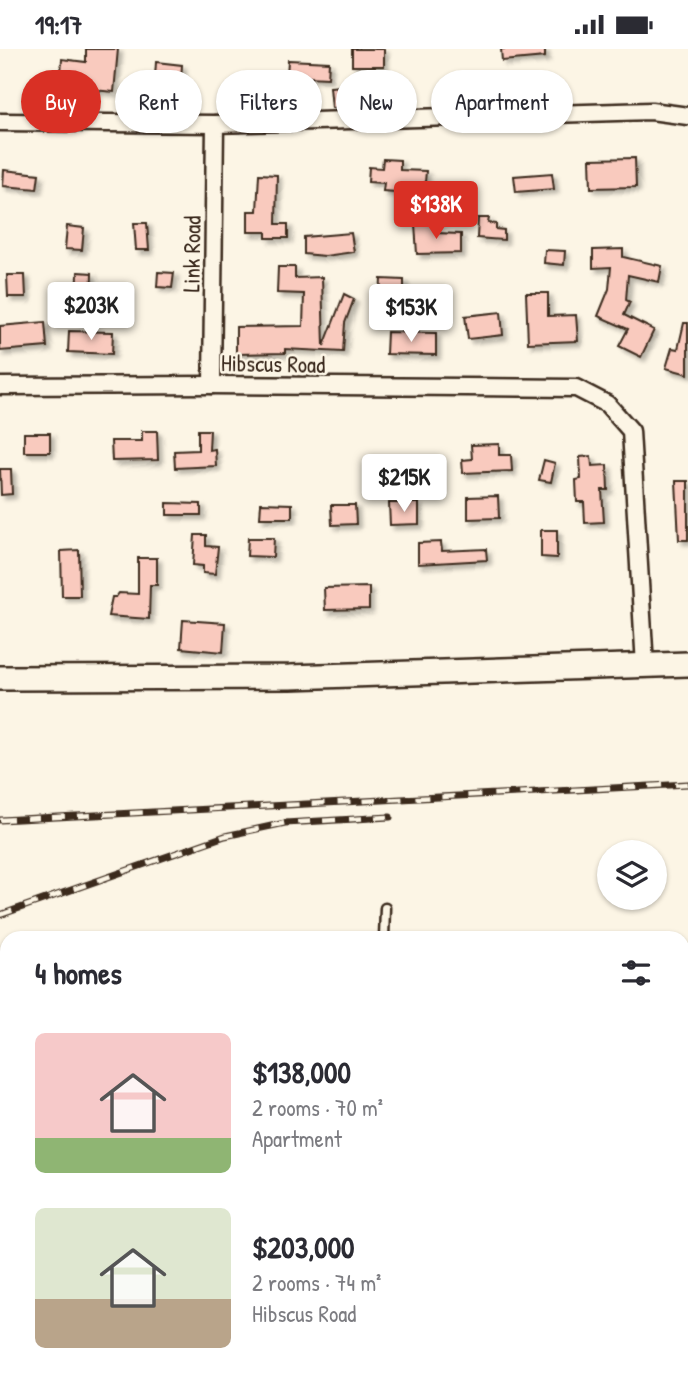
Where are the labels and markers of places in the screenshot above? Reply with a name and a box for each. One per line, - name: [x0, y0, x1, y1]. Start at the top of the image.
- pin: $138K: [387, 181, 485, 241]
- pin: $203K: [42, 282, 140, 342]
- pin: $153K: [362, 285, 460, 344]
- pin: $215K: [355, 455, 453, 514]

